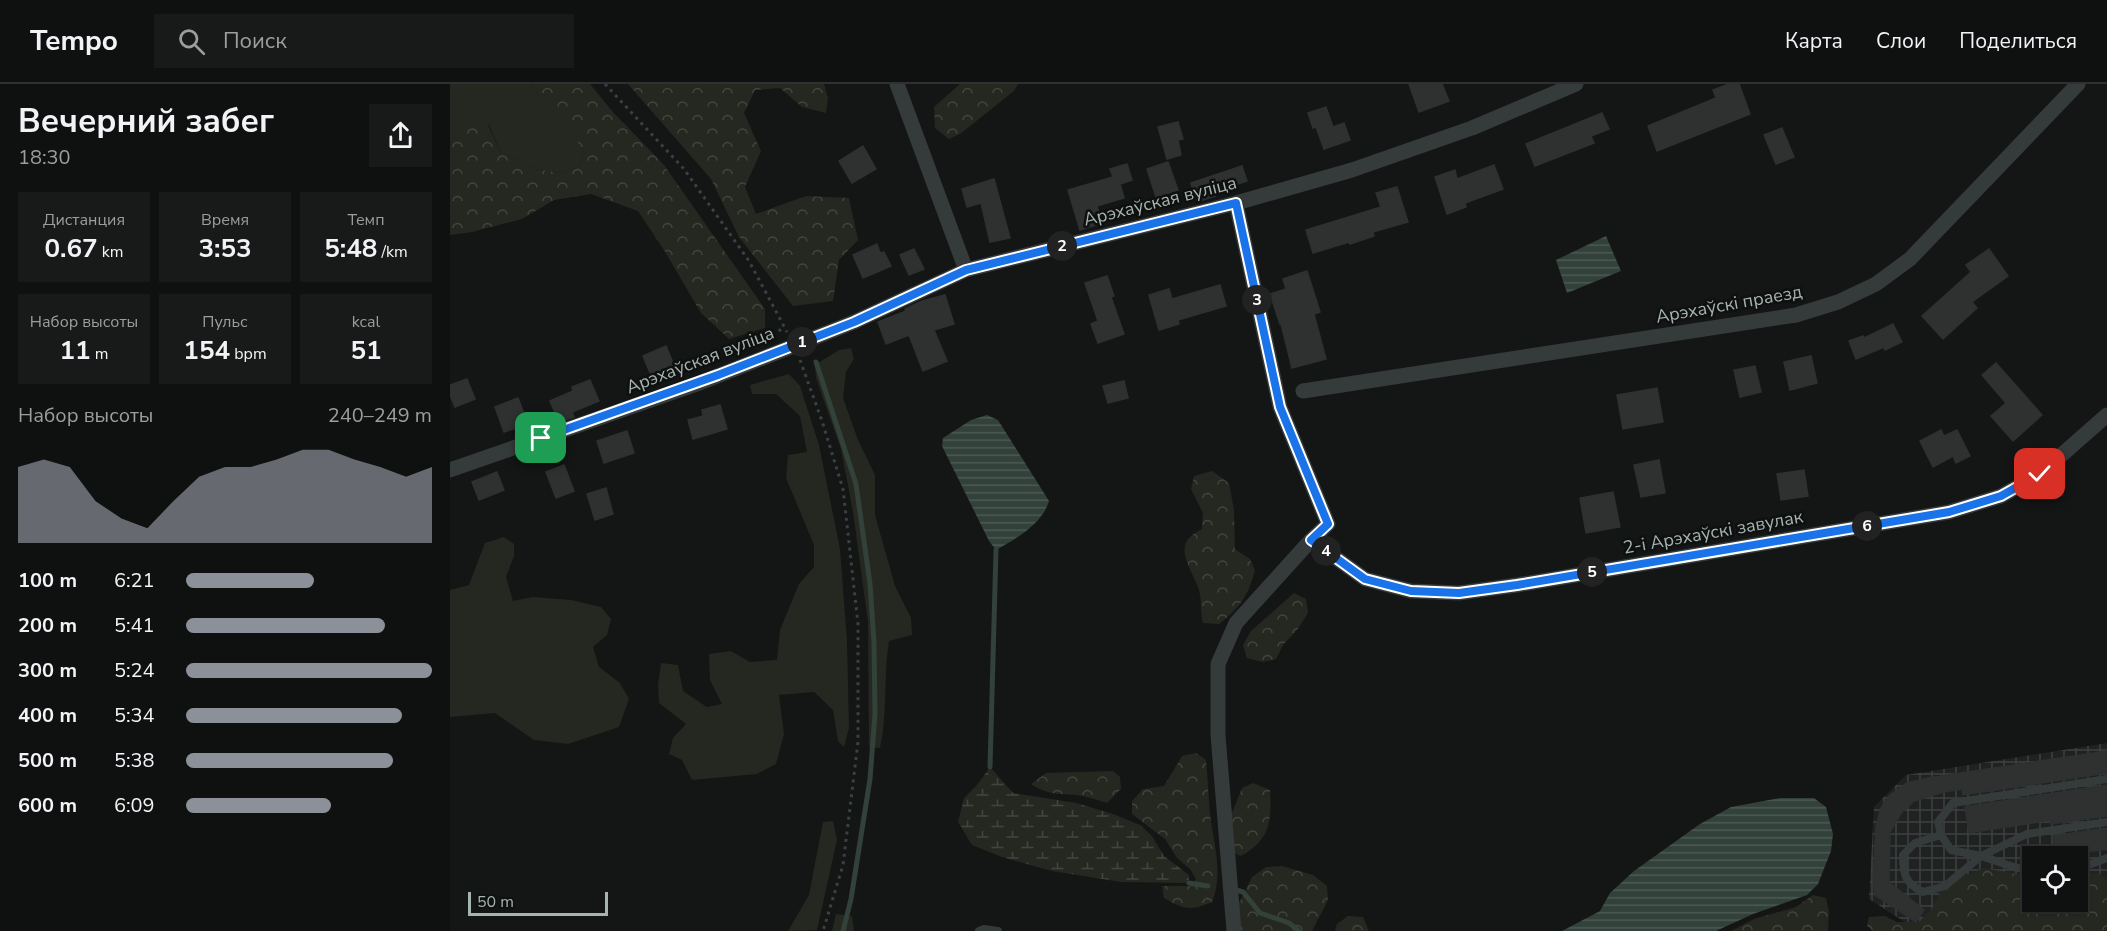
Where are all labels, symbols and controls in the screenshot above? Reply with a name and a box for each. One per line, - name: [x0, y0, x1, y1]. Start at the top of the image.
- search box: [154, 14, 574, 68]
- text: Tempo: [30, 22, 118, 60]
- icon: search: [175, 25, 208, 58]
- text: Поиск: [223, 26, 287, 56]
- text: Карта: [1785, 27, 1843, 55]
- text: Слои: [1876, 27, 1926, 55]
- text: Поделиться: [1959, 27, 2077, 55]
- text: Вечерний забег: [18, 99, 274, 144]
- button: share: [369, 104, 432, 167]
- text: 18:30: [18, 144, 71, 171]
- street label: Арэхаўская вуліца: [1081, 170, 1239, 232]
- text: Дистанция: [43, 209, 125, 231]
- text: Время: [201, 209, 249, 231]
- text: Темп: [348, 209, 384, 231]
- text: 0.67: [44, 231, 98, 266]
- text: 3:53: [198, 231, 252, 266]
- text: 5:48: [324, 231, 377, 266]
- pin: 2: [1047, 231, 1077, 261]
- text: 2: [1057, 235, 1067, 257]
- text: km: [98, 241, 124, 263]
- text: /km: [377, 241, 408, 263]
- street label: Арэхаўскі праезд: [1654, 279, 1804, 329]
- pin: 3: [1242, 285, 1272, 315]
- text: 3: [1252, 289, 1262, 311]
- text: Набор высоты: [30, 311, 138, 333]
- text: Пульс: [202, 311, 248, 333]
- text: kcal: [352, 311, 380, 333]
- street label: Арэхаўская вуліца: [622, 321, 778, 399]
- pin: 1: [787, 327, 817, 357]
- text: 1: [797, 331, 807, 353]
- text: 11: [59, 333, 91, 368]
- text: 154: [183, 333, 230, 368]
- text: 51: [350, 333, 382, 368]
- text: m: [91, 343, 109, 365]
- text: bpm: [230, 343, 267, 365]
- text: Набор высоты: [18, 402, 153, 429]
- text: 240–249 m: [328, 402, 432, 429]
- pin: [515, 412, 566, 463]
- icon: arrive: [524, 421, 557, 454]
- pin: [2014, 448, 2065, 499]
- icon: check: [2023, 457, 2056, 490]
- street label: 2-і Арэхаўскі завулак: [1621, 504, 1805, 560]
- pin: 6: [1852, 511, 1882, 541]
- text: 6: [1862, 515, 1872, 537]
- pin: 4: [1311, 536, 1341, 566]
- text: 4: [1321, 540, 1331, 562]
- pin: 5: [1577, 557, 1607, 587]
- text: 5: [1587, 561, 1597, 583]
- text: 100 m: [18, 567, 77, 594]
- text: 6:21: [114, 567, 155, 594]
- text: 200 m: [18, 612, 77, 639]
- text: 5:41: [114, 612, 155, 639]
- text: 300 m: [18, 657, 77, 684]
- text: 5:24: [114, 657, 155, 684]
- text: 400 m: [18, 702, 77, 729]
- text: 5:34: [114, 702, 155, 729]
- text: 500 m: [18, 747, 77, 774]
- text: 5:38: [114, 747, 155, 774]
- text: 600 m: [18, 792, 77, 819]
- text: 6:09: [114, 792, 155, 819]
- map controls: [2022, 846, 2088, 912]
- button: locate: [2022, 846, 2088, 912]
- scale bar: [468, 889, 608, 916]
- text: 50 m: [477, 891, 514, 913]

